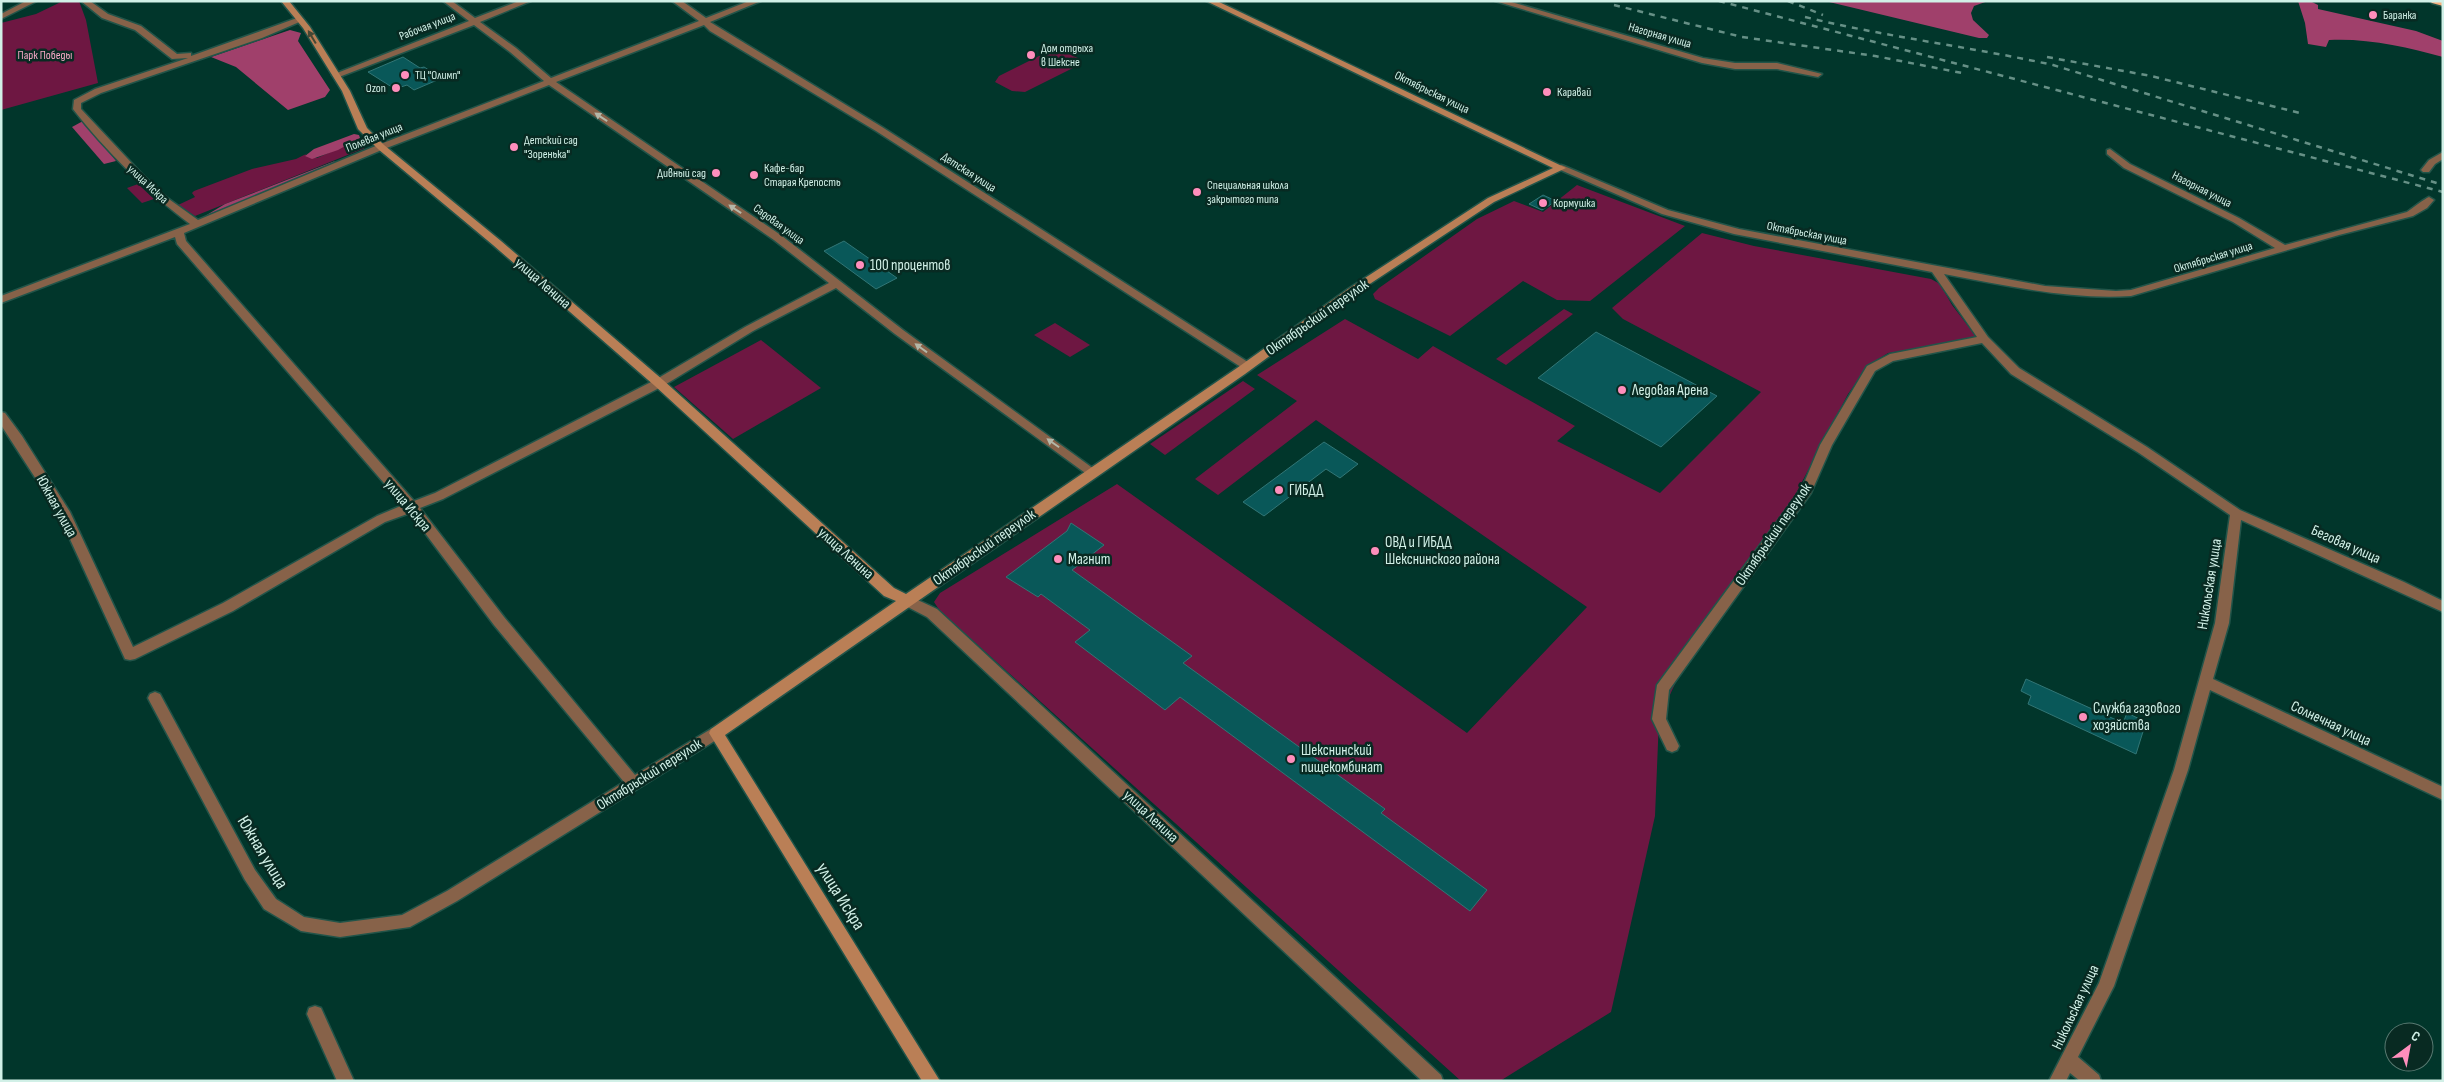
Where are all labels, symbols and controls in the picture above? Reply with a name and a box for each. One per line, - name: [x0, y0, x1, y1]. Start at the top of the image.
- place label: Баранка: [2383, 8, 2417, 23]
- street label: Рабочая улица: [397, 9, 458, 44]
- marker: Баранка: [2367, 9, 2379, 21]
- street label: Нагорная улица: [1627, 19, 1693, 52]
- one-way arrow: [307, 31, 316, 44]
- place label: Дом отдыха в Шекснe: [1041, 41, 1093, 70]
- park label: Парк Победы: [18, 48, 73, 63]
- marker: Дом отдыха в Шекснe: [1025, 49, 1037, 61]
- place label: ТЦ "Олимп": [415, 68, 460, 83]
- street label: Октябрьская улица: [1392, 68, 1472, 117]
- marker: ТЦ "Олимп": [399, 69, 411, 81]
- place label: Ozon: [366, 81, 386, 96]
- marker: Ozon: [390, 82, 402, 94]
- place label: Каравай: [1557, 85, 1591, 100]
- marker: Каравай: [1541, 86, 1553, 98]
- one-way arrow: [594, 112, 608, 122]
- street label: Полевая улица: [344, 119, 405, 156]
- place label: Детский сад "Зоренька": [524, 133, 578, 162]
- marker: Детский сад "Зоренька": [508, 141, 520, 153]
- street label: Детская улица: [939, 149, 999, 196]
- place label: Кафе-бар Старая Крепость: [764, 161, 841, 190]
- street label: улица Искра: [124, 162, 171, 207]
- place label: Дивный сад: [657, 166, 706, 181]
- marker: Дивный сад: [710, 167, 722, 179]
- street label: Нагорная улица: [2170, 168, 2234, 211]
- marker: Кафе-бар Старая Крепость: [748, 169, 760, 181]
- place label: Специальная школа закрытого типа: [1207, 178, 1289, 207]
- marker: Специальная школа закрытого типа: [1191, 186, 1203, 198]
- place label: Кормушка: [1553, 196, 1596, 211]
- marker: Кормушка: [1537, 197, 1549, 209]
- street label: Садовая улица: [750, 201, 808, 248]
- one-way arrow: [728, 204, 742, 213]
- street label: Октябрьская улица: [1766, 218, 1849, 249]
- street label: Октябрьская улица: [2172, 238, 2255, 277]
- street label: улица Ленина: [510, 254, 575, 313]
- place label: 100 процентов: [870, 256, 951, 275]
- marker: 100 процентов: [854, 259, 866, 271]
- street label: Октябрьский переулок: [1262, 275, 1373, 360]
- one-way arrow: [915, 343, 928, 354]
- place label: Ледовая Арена: [1631, 381, 1709, 400]
- marker: Ледовая Арена: [1616, 384, 1628, 396]
- one-way arrow: [1046, 438, 1060, 448]
- street label: Южная улица: [32, 472, 81, 541]
- street label: улица Искра: [380, 475, 435, 536]
- street label: Октябрьский переулок: [1731, 479, 1816, 589]
- place label: ГИБДД: [1289, 481, 1324, 500]
- marker: ГИБДД: [1273, 484, 1285, 496]
- street label: Октябрьский переулок: [929, 505, 1040, 590]
- street label: Беговая улица: [2308, 521, 2384, 568]
- street label: улица Ленина: [814, 523, 878, 584]
- place label: ОВД и ГИБДД Шекснинского района: [1385, 533, 1500, 569]
- street label: Никольская улица: [2193, 537, 2226, 631]
- marker: ОВД и ГИБДД Шекснинского района: [1369, 545, 1381, 557]
- place label: Магнит: [1068, 550, 1110, 569]
- marker: Магнит: [1052, 553, 1064, 565]
- street label: Солнечная улица: [2288, 697, 2374, 750]
- place label: Служба газового хозяйства: [2093, 699, 2181, 735]
- marker: Служба газового хозяйства: [2077, 711, 2089, 723]
- street label: Октябрьский переулок: [593, 734, 706, 815]
- place label: Шекснинский пищекомбинат: [1301, 741, 1383, 777]
- marker: Шекснинский пищекомбинат: [1285, 753, 1297, 765]
- street label: улица Ленина: [1119, 786, 1182, 847]
- street label: Южная улица: [233, 812, 293, 893]
- street label: улица Искра: [812, 859, 870, 934]
- street label: Никольская улица: [2048, 962, 2103, 1053]
- north arrow: [2384, 1022, 2434, 1072]
- text: С: [2408, 1027, 2423, 1046]

